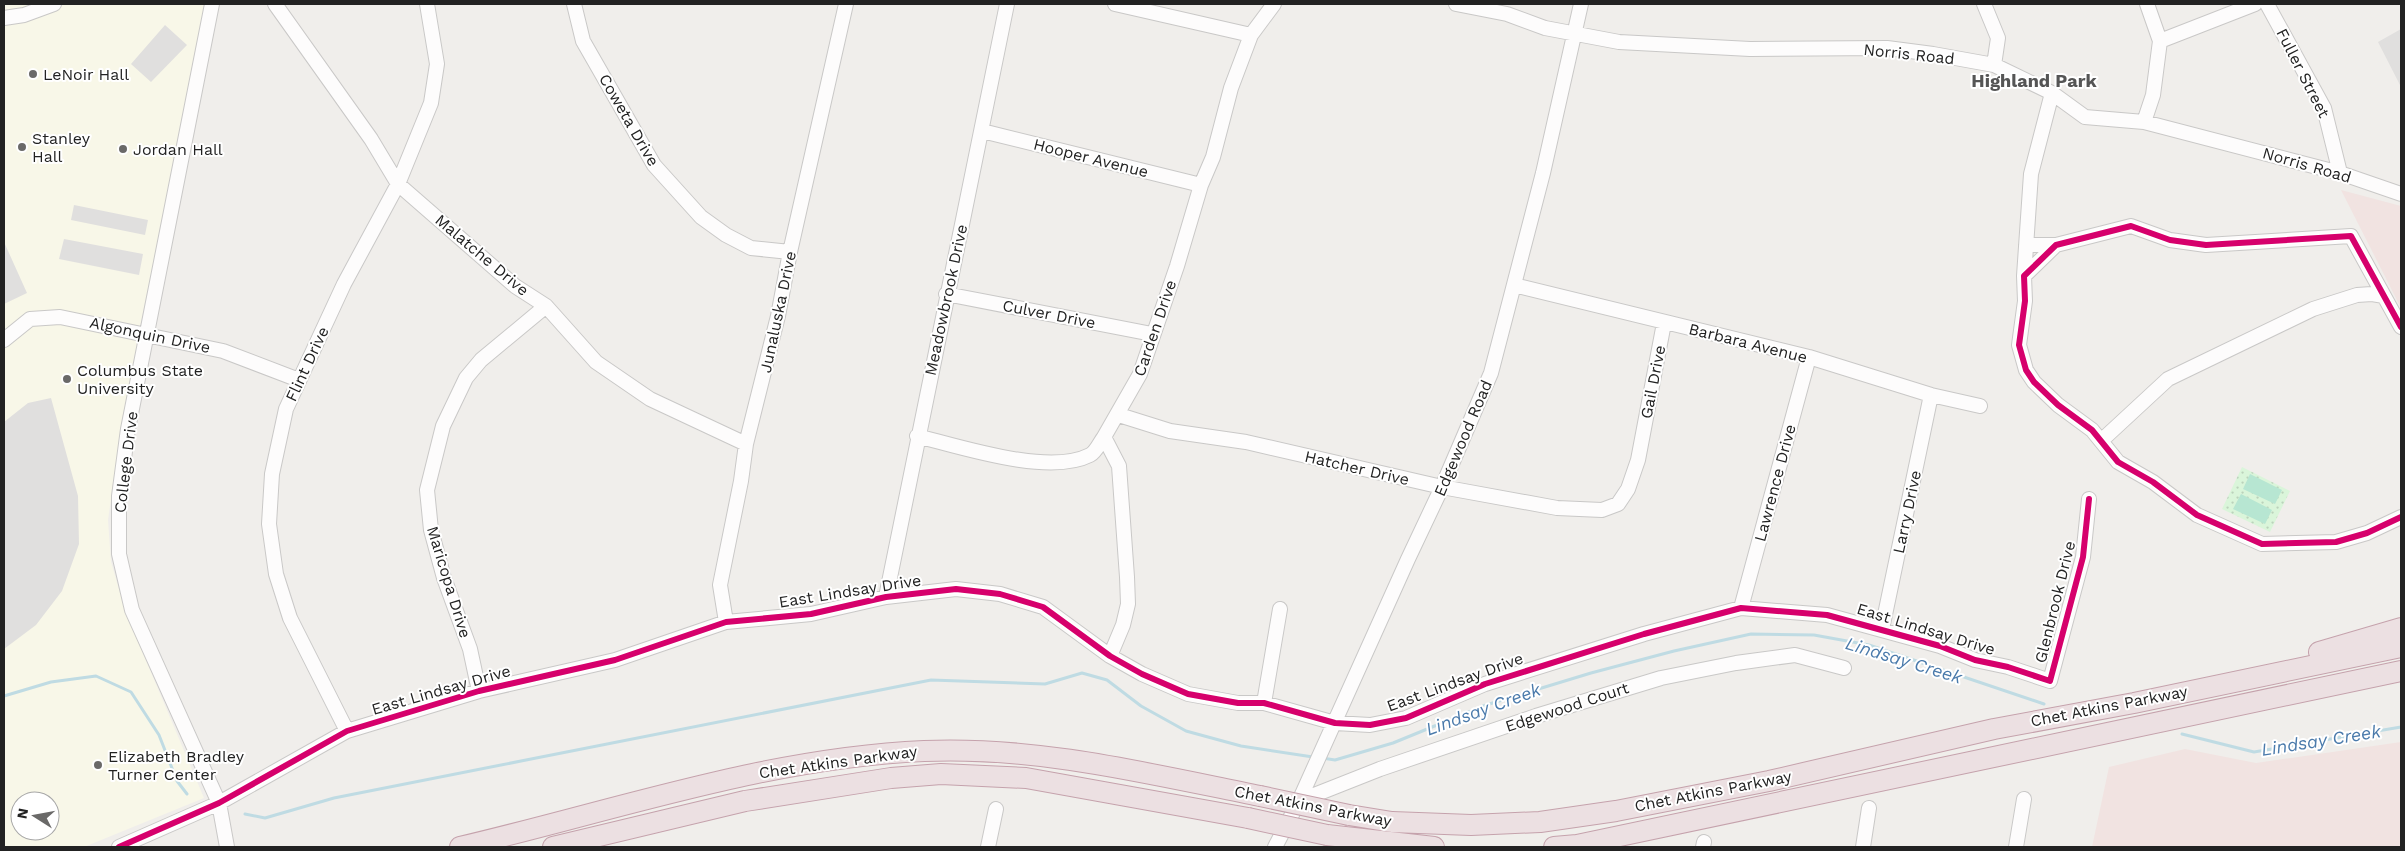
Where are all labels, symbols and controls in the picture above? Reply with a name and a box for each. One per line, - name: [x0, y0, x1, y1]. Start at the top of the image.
- street label: Fuller Street: [2272, 25, 2334, 121]
- street label: Norris Road: [1863, 40, 1955, 68]
- place label: LeNoir Hall: [43, 65, 129, 84]
- marker: LeNoir Hall: [27, 68, 39, 80]
- district label: Highland Park: [1971, 70, 2097, 91]
- street label: Coweta Drive: [595, 71, 663, 169]
- place label: Stanley Hall: [32, 129, 91, 166]
- street label: Hooper Avenue: [1032, 135, 1150, 181]
- place label: Jordan Hall: [133, 140, 223, 159]
- marker: Stanley Hall: [16, 141, 28, 153]
- marker: Jordan Hall: [117, 143, 129, 155]
- street label: Norris Road: [2260, 143, 2354, 187]
- street label: Malatche Drive: [431, 210, 533, 300]
- street label: Meadowbrook Drive: [921, 223, 971, 377]
- street label: Junaluska Drive: [756, 249, 800, 375]
- street label: Carden Drive: [1130, 277, 1180, 379]
- street label: Culver Drive: [1001, 296, 1097, 332]
- street label: Algonquin Drive: [88, 313, 212, 357]
- street label: Barbara Avenue: [1687, 319, 1809, 367]
- street label: Flint Drive: [281, 323, 333, 405]
- street label: Gail Drive: [1637, 344, 1669, 420]
- place label: Columbus State University: [77, 361, 203, 398]
- marker: Columbus State University: [61, 373, 73, 385]
- street label: Edgewood Road: [1430, 377, 1496, 499]
- street label: College Drive: [110, 410, 142, 514]
- street label: Lawrence Drive: [1750, 422, 1800, 544]
- street label: Hatcher Drive: [1303, 447, 1411, 489]
- street label: Larry Drive: [1889, 469, 1925, 555]
- street label: Maricopa Drive: [423, 524, 475, 640]
- street label: Glenbrook Drive: [2031, 539, 2079, 665]
- street label: East Lindsay Drive: [778, 570, 922, 612]
- street label: East Lindsay Drive: [1854, 599, 1998, 659]
- water label: Lindsay Creek: [1843, 632, 1966, 688]
- street label: East Lindsay Drive: [1384, 648, 1526, 716]
- street label: East Lindsay Drive: [369, 661, 513, 719]
- water label: Lindsay Creek: [1423, 678, 1545, 740]
- street label: Edgewood Court: [1503, 678, 1631, 736]
- street label: Chet Atkins Parkway: [2029, 681, 2190, 731]
- water label: Lindsay Creek: [2260, 720, 2384, 760]
- street label: Chet Atkins Parkway: [758, 741, 919, 783]
- place label: Elizabeth Bradley Turner Center: [108, 747, 245, 784]
- marker: Elizabeth Bradley Turner Center: [92, 759, 104, 771]
- street label: Chet Atkins Parkway: [1633, 766, 1794, 816]
- street label: Chet Atkins Parkway: [1233, 781, 1394, 831]
- north arrow: [10, 791, 60, 841]
- text: N: [13, 807, 31, 820]

